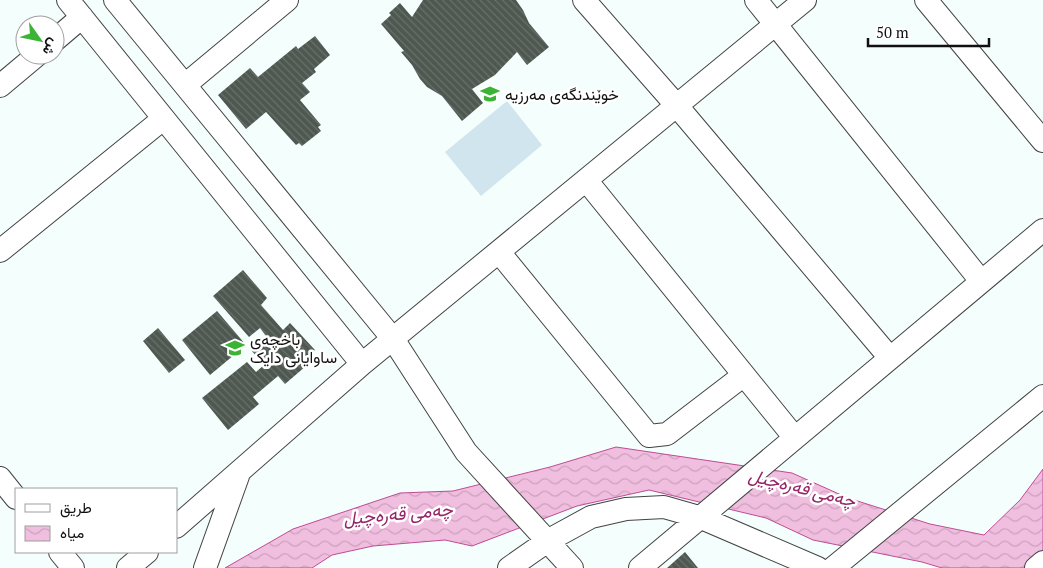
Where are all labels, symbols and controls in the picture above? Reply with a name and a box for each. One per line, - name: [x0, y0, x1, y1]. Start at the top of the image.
- north arrow: [15, 15, 65, 65]
- scale bar: [868, 15, 989, 47]
- text: 50 m: [876, 22, 909, 42]
- text: ش: [39, 35, 64, 60]
- school or university icon: خوێندنگەی مەرزیە: [479, 83, 501, 105]
- place label: خوێندنگەی مەرزیە: [505, 83, 619, 105]
- place label: باخچەی ساوایانی دایک: [250, 328, 337, 368]
- school or university icon: باخچەی ساوایانی دایک: [224, 337, 246, 359]
- water label: چەمی قەرەچیل: [746, 462, 859, 513]
- legend: [15, 488, 178, 553]
- water label: چەمی قەرەچیل: [342, 496, 454, 531]
- text: طريق: [60, 497, 92, 518]
- text: مياه: [60, 522, 84, 542]

